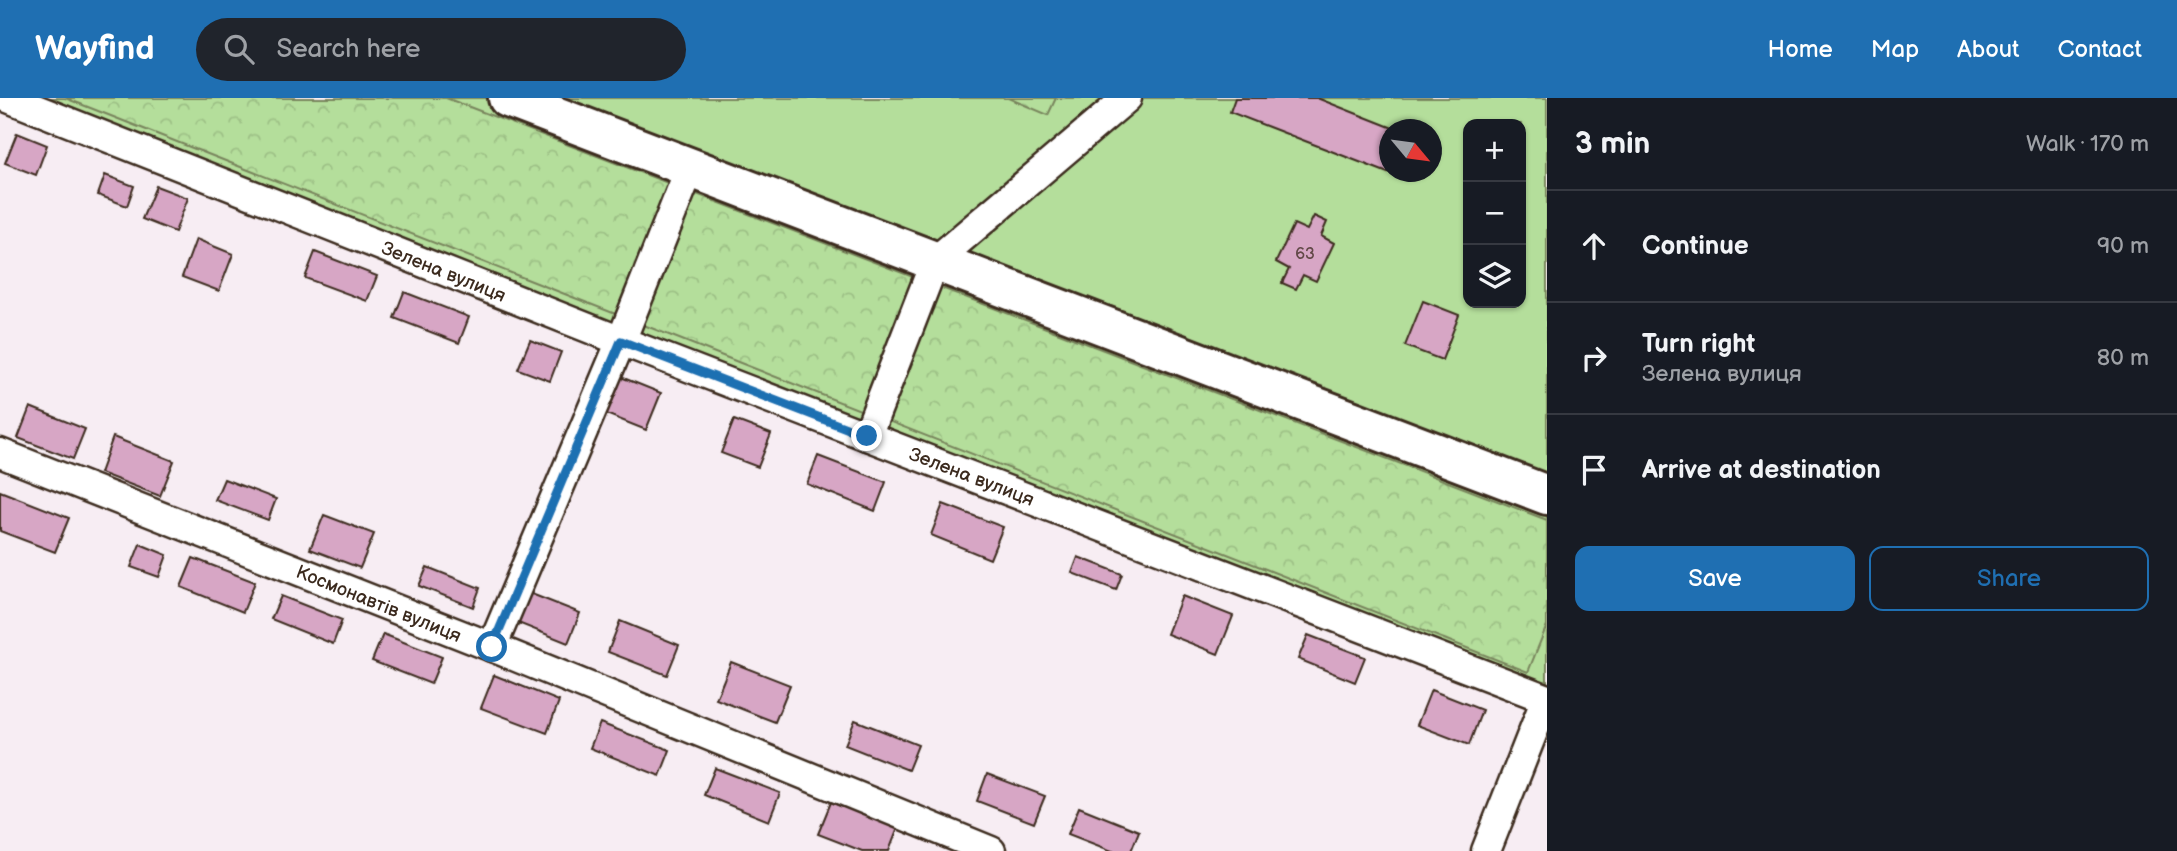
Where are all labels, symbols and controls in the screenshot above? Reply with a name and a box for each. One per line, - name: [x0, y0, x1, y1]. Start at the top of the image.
- search box: [196, 18, 686, 81]
- text: Wayfind: [35, 29, 154, 69]
- icon: search: [220, 30, 258, 68]
- text: Search here: [276, 34, 421, 65]
- text: Home: [1768, 35, 1833, 64]
- text: Map: [1871, 35, 1919, 64]
- text: About: [1957, 35, 2019, 64]
- text: Contact: [2057, 35, 2142, 64]
- north arrow: [1379, 119, 1442, 182]
- map controls: [1463, 119, 1526, 308]
- button: +: [1463, 119, 1526, 182]
- text: 3 min: [1575, 126, 1650, 162]
- text: Walk · 170 m: [2026, 130, 2149, 158]
- button: −: [1463, 182, 1526, 245]
- icon: ahead: [1575, 227, 1613, 265]
- text: Continue: [1642, 231, 1749, 262]
- text: 90 m: [2097, 232, 2149, 260]
- street label: Зелена вулиця: [378, 237, 509, 308]
- house number: 63: [1295, 245, 1315, 264]
- button: layers: [1463, 245, 1526, 308]
- text: Turn right: [1642, 329, 1755, 360]
- icon: right: [1575, 339, 1613, 377]
- text: 80 m: [2097, 344, 2149, 372]
- text: Зелена вулиця: [1642, 360, 1802, 388]
- route end: [851, 420, 882, 451]
- street label: Зелена вулиця: [906, 443, 1037, 512]
- icon: arrive: [1575, 451, 1613, 489]
- text: Arrive at destination: [1642, 455, 1881, 486]
- button: Save: [1575, 546, 1855, 611]
- button: Share: [1869, 546, 2149, 611]
- street label: Космонавтів вулиця: [292, 561, 464, 648]
- route start: [476, 631, 507, 662]

